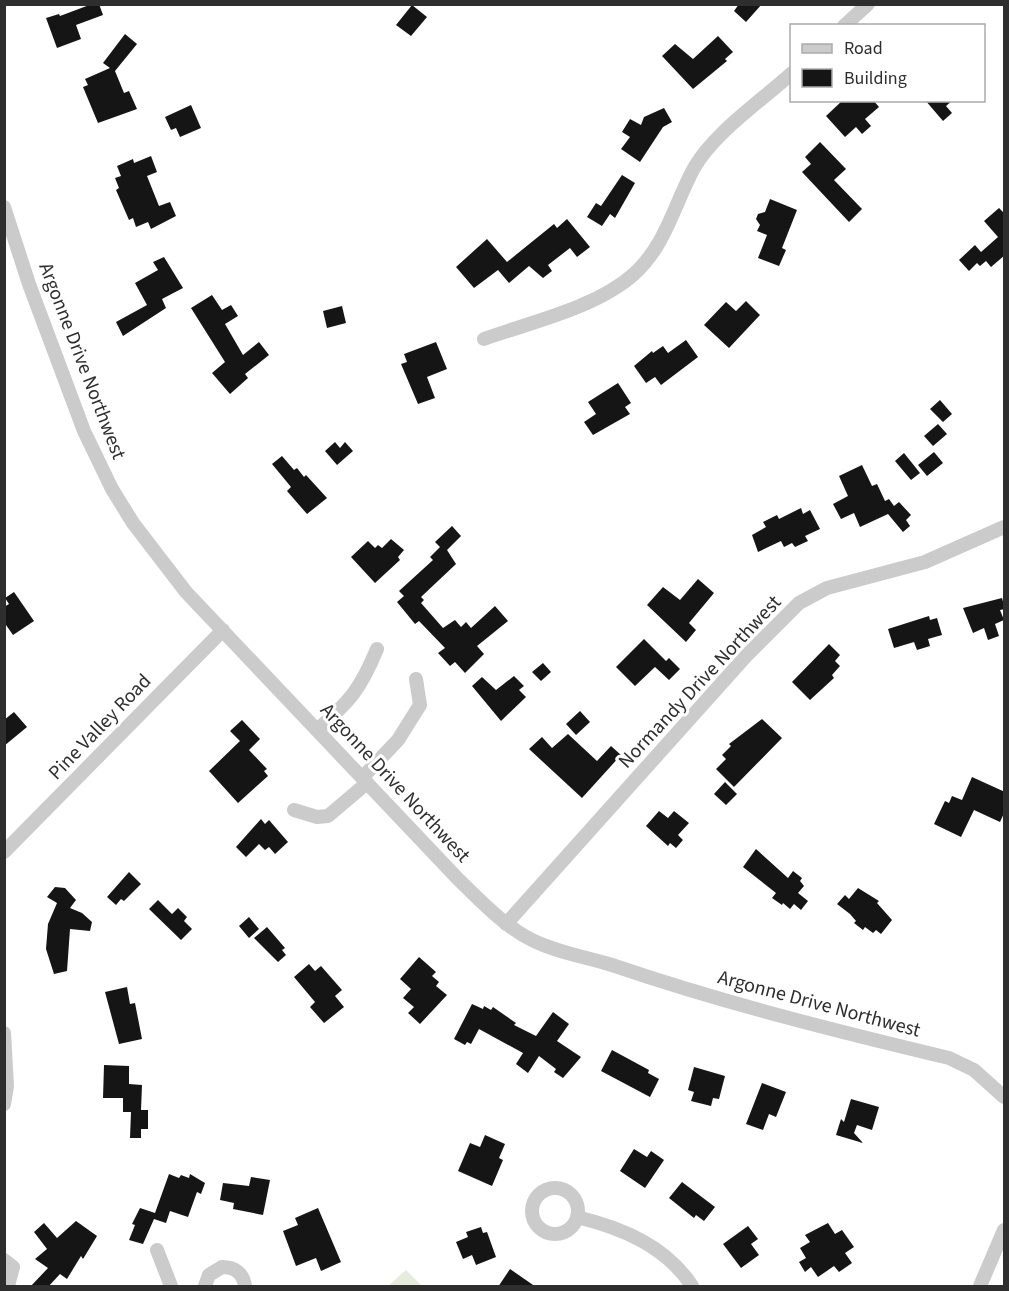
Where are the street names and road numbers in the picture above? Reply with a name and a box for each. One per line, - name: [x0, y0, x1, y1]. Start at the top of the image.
- street label: Argonne Drive Northwest: [32, 259, 133, 464]
- street label: Normandy Drive Northwest: [612, 589, 788, 775]
- street label: Pine Valley Road: [42, 668, 158, 786]
- street label: Argonne Drive Northwest: [314, 697, 477, 869]
- street label: Argonne Drive Northwest: [715, 963, 924, 1045]

